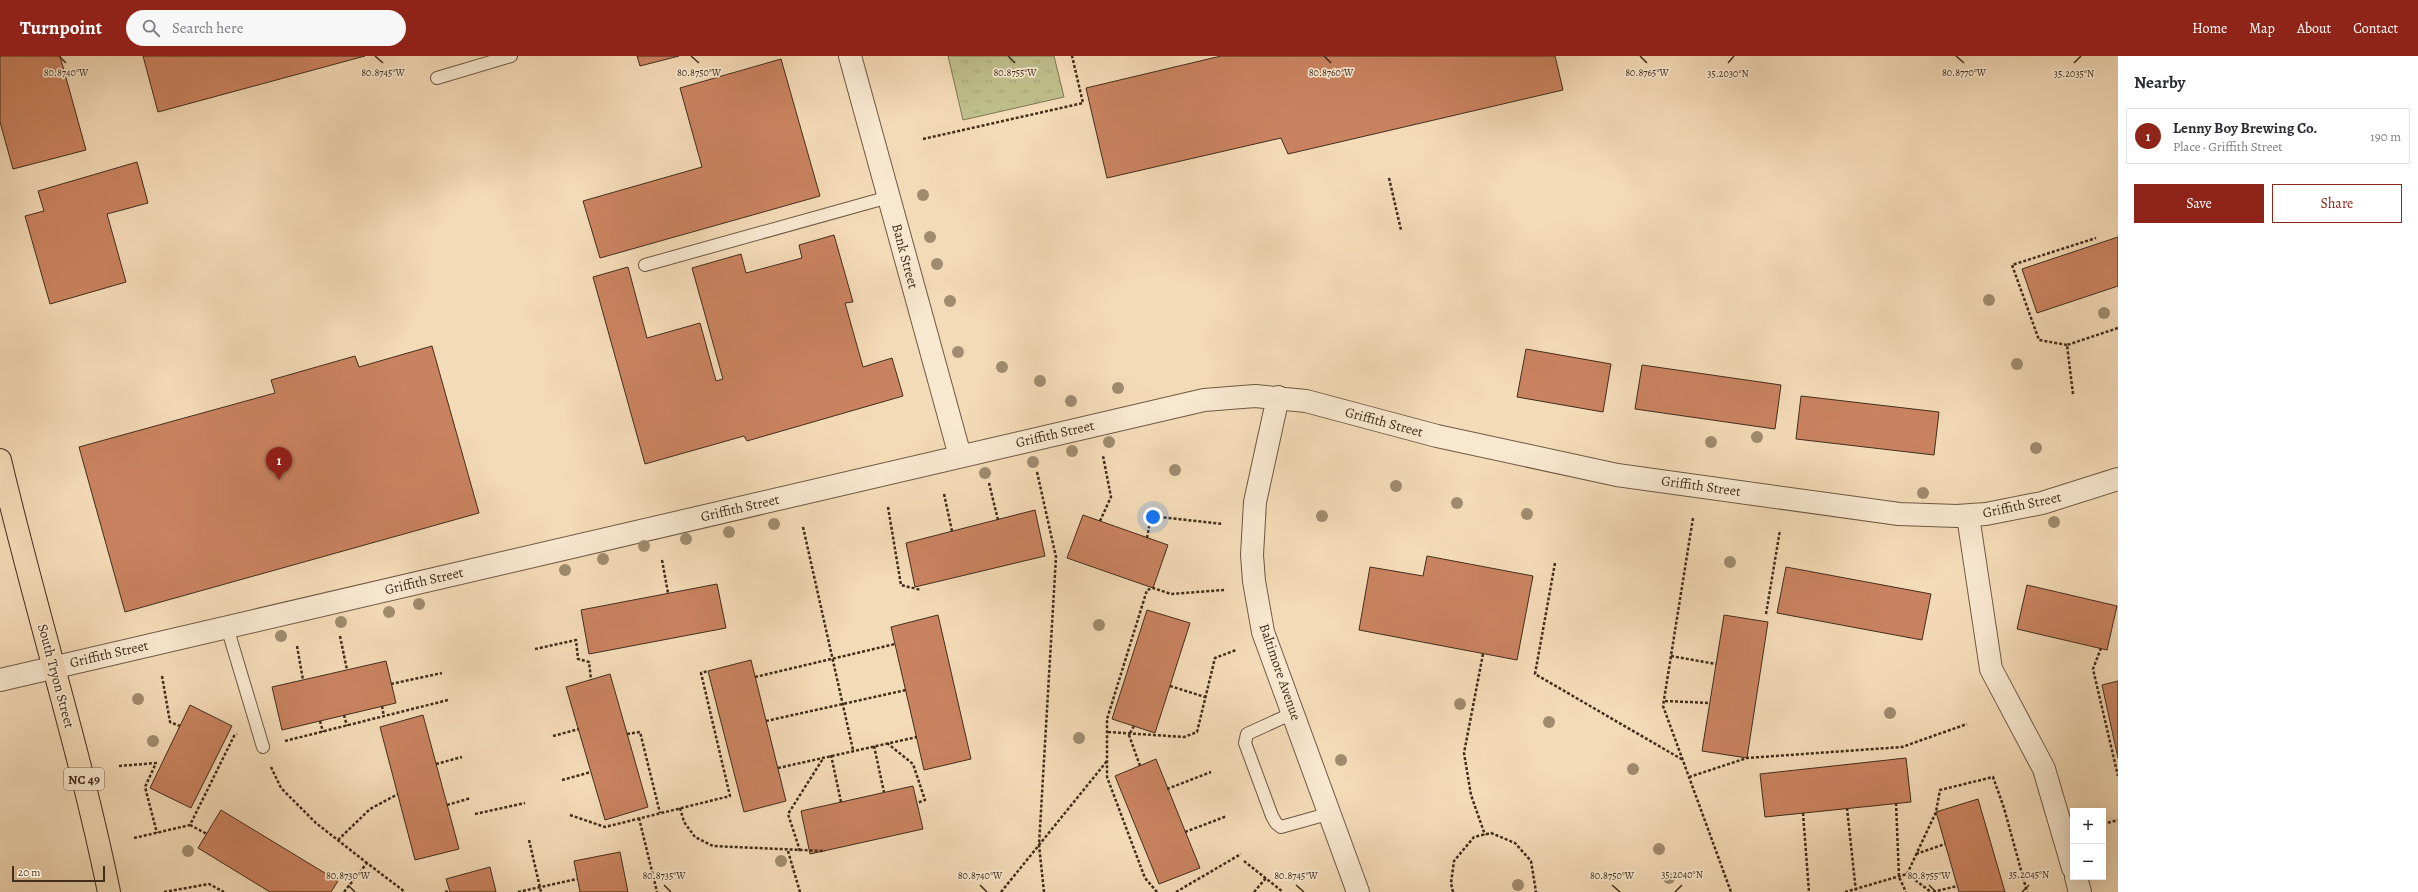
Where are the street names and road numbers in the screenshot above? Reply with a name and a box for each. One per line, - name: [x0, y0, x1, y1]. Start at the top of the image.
- street label: Bank Street: [887, 221, 923, 291]
- street label: Griffith Street: [1343, 402, 1425, 442]
- street label: Griffith Street: [1014, 416, 1097, 452]
- street label: Griffith Street: [1660, 471, 1742, 501]
- street label: Griffith Street: [1981, 487, 2064, 523]
- street label: Griffith Street: [699, 490, 782, 526]
- street label: Griffith Street: [383, 563, 466, 599]
- street label: Baltimore Avenue: [1255, 621, 1305, 723]
- street label: South Tryon Street: [33, 622, 79, 731]
- street label: Griffith Street: [68, 636, 151, 672]
- road number: NC 49: [64, 768, 104, 790]

